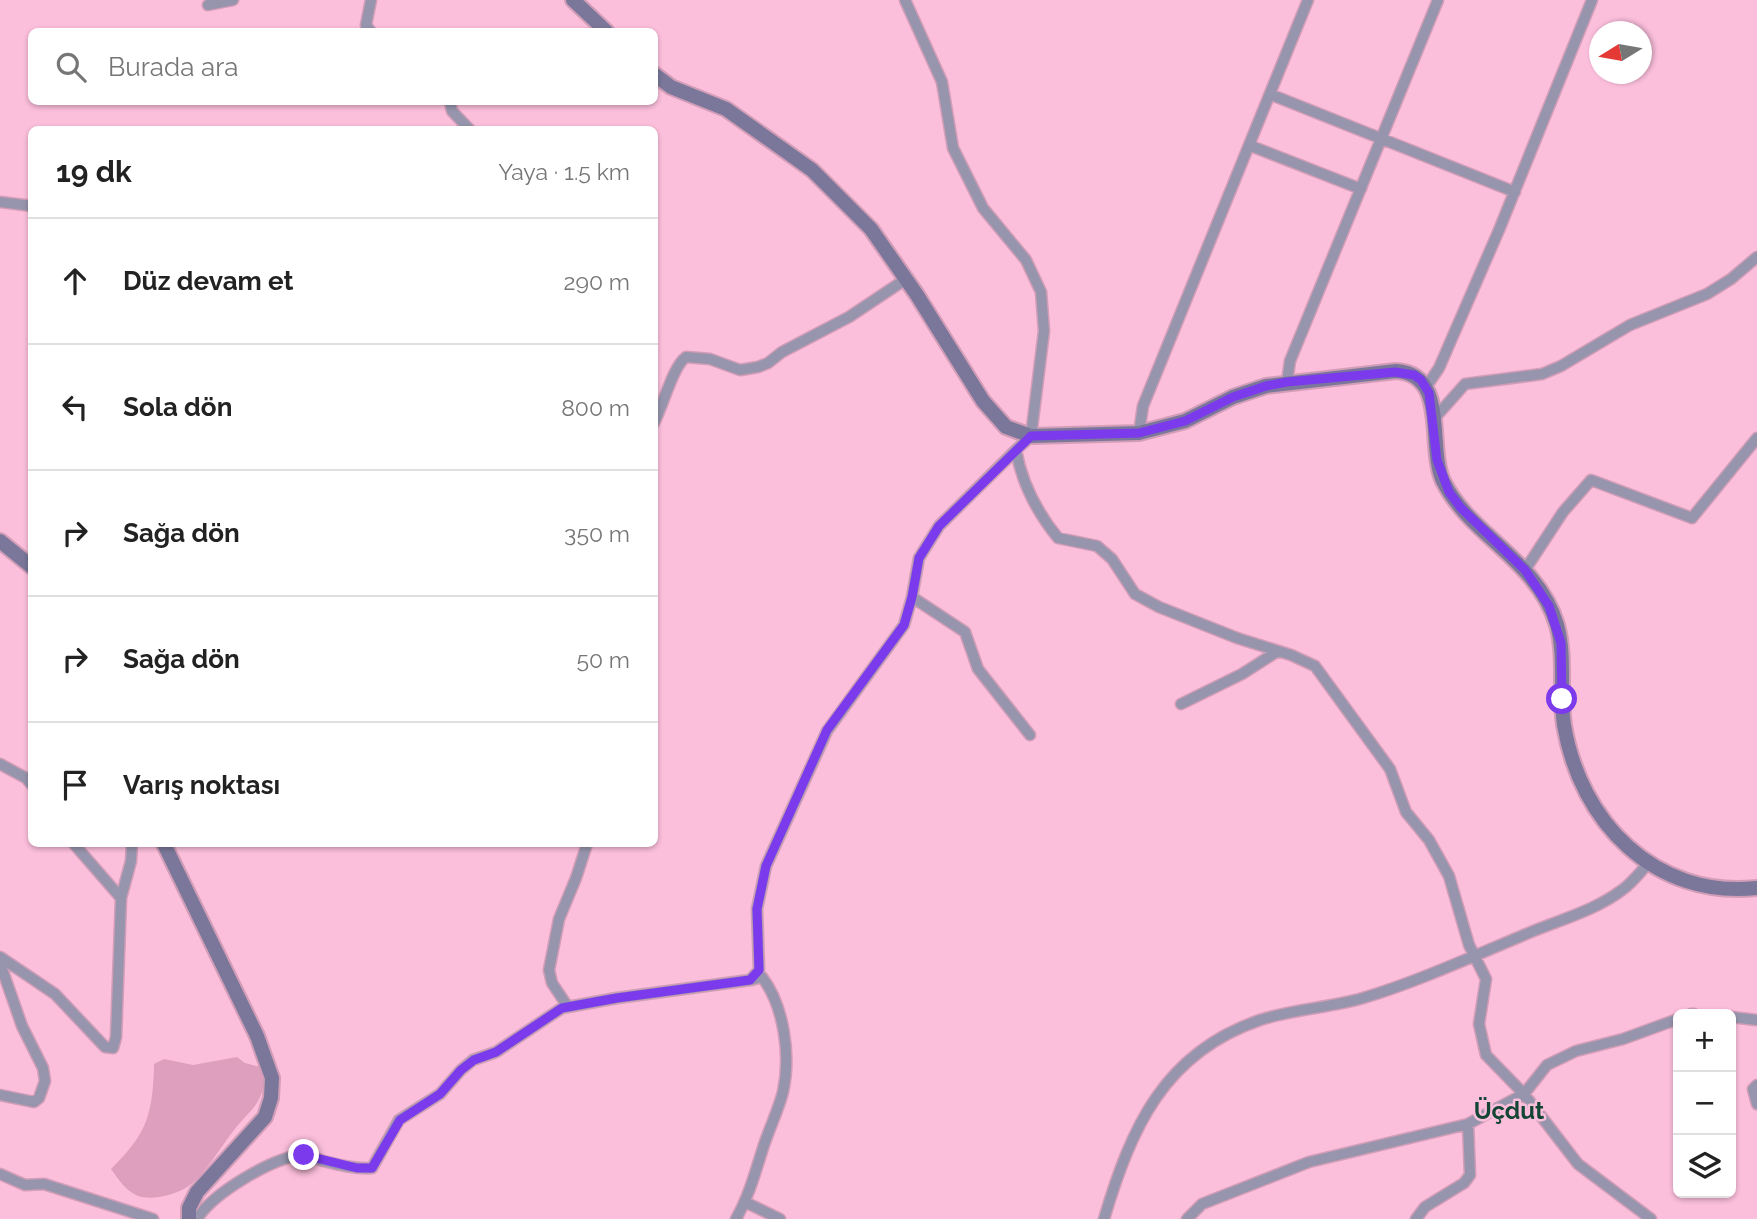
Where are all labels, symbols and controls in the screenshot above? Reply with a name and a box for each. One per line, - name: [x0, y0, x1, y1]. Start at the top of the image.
- north arrow: [1589, 21, 1652, 84]
- search box: [28, 28, 658, 105]
- icon: search: [52, 48, 90, 86]
- text: Burada ara: [108, 52, 238, 82]
- text: 19 dk: [56, 154, 132, 189]
- text: Yaya · 1.5 km: [498, 158, 630, 185]
- icon: ahead: [56, 262, 94, 300]
- text: Düz devam et: [123, 266, 293, 296]
- text: 290 m: [563, 268, 630, 295]
- icon: left: [56, 388, 94, 426]
- text: Sola dön: [123, 392, 232, 422]
- text: 800 m: [561, 394, 630, 421]
- icon: right: [56, 514, 94, 552]
- text: Sağa dön: [123, 518, 240, 548]
- text: 350 m: [564, 520, 630, 547]
- icon: right: [56, 640, 94, 678]
- text: Sağa dön: [123, 644, 240, 674]
- text: 50 m: [576, 646, 630, 673]
- route start: [1546, 683, 1577, 714]
- icon: arrive: [56, 766, 94, 804]
- text: Varış noktası: [123, 770, 280, 800]
- map controls: [1673, 1009, 1736, 1198]
- button: +: [1673, 1009, 1736, 1072]
- button: −: [1673, 1072, 1736, 1135]
- district label: Üçdut: [1474, 1096, 1544, 1125]
- button: layers: [1673, 1135, 1736, 1198]
- route end: [288, 1139, 319, 1170]

